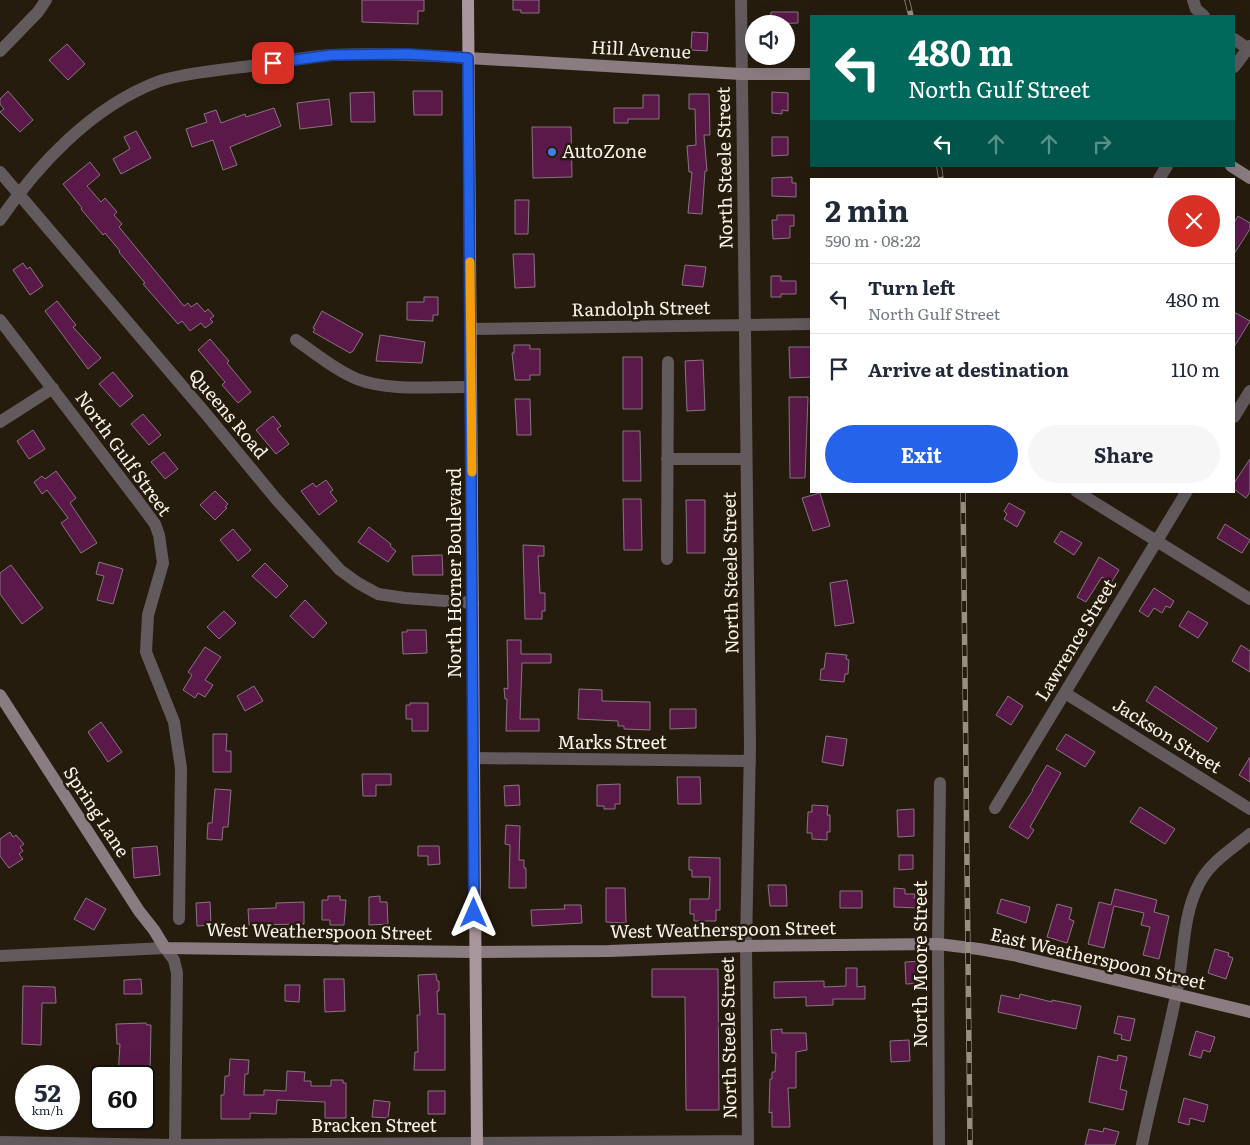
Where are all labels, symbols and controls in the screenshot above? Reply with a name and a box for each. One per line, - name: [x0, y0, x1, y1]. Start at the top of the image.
- map controls: [745, 15, 795, 65]
- button: sound: [745, 15, 795, 65]
- text: 480 m: [908, 25, 1013, 77]
- street label: Hill Avenue: [590, 32, 692, 65]
- icon: left: [825, 35, 890, 100]
- pin: [252, 42, 294, 84]
- icon: arrive: [259, 49, 287, 77]
- text: North Gulf Street: [908, 72, 1090, 105]
- street label: North Steele Street: [709, 86, 738, 249]
- icon: left: [929, 130, 957, 158]
- icon: ahead: [982, 130, 1010, 158]
- icon: ahead: [1035, 130, 1063, 158]
- icon: right: [1088, 130, 1116, 158]
- place label: AutoZone: [562, 137, 646, 164]
- marker: AutoZone: [546, 146, 558, 158]
- text: 2 min: [825, 187, 909, 231]
- button: close: [1168, 195, 1220, 247]
- text: 590 m · 08:22: [825, 228, 921, 252]
- text: Turn left: [868, 273, 955, 301]
- icon: left: [825, 285, 853, 313]
- text: 480 m: [1166, 285, 1220, 313]
- street label: Randolph Street: [571, 293, 711, 322]
- text: North Gulf Street: [868, 301, 1000, 325]
- icon: arrive: [825, 355, 853, 383]
- text: Arrive at destination: [868, 355, 1069, 383]
- text: 110 m: [1171, 355, 1220, 383]
- street label: Queens Road: [183, 362, 275, 464]
- street label: North Gulf Street: [70, 385, 179, 522]
- button: Exit: [825, 425, 1018, 483]
- button: Share: [1028, 425, 1220, 483]
- street label: North Horner Boulevard: [440, 468, 467, 678]
- street label: North Steele Street: [715, 491, 744, 654]
- street label: Lawrence Street: [1027, 572, 1122, 706]
- street label: Jackson Street: [1108, 690, 1228, 779]
- street label: Marks Street: [557, 728, 668, 755]
- street label: Spring Lane: [58, 760, 137, 862]
- street label: North Moore Street: [906, 880, 933, 1048]
- position arrow: [447, 886, 499, 938]
- street label: West Weatherspoon Street: [610, 913, 837, 944]
- street label: West Weatherspoon Street: [206, 915, 433, 946]
- street label: East Weatherspoon Street: [988, 920, 1209, 996]
- street label: North Steele Street: [713, 956, 742, 1119]
- speed limit sign: 60: [90, 1065, 155, 1130]
- text: 52: [34, 1073, 61, 1110]
- text: km/h: [32, 1101, 63, 1119]
- street label: Bracken Street: [311, 1111, 438, 1138]

